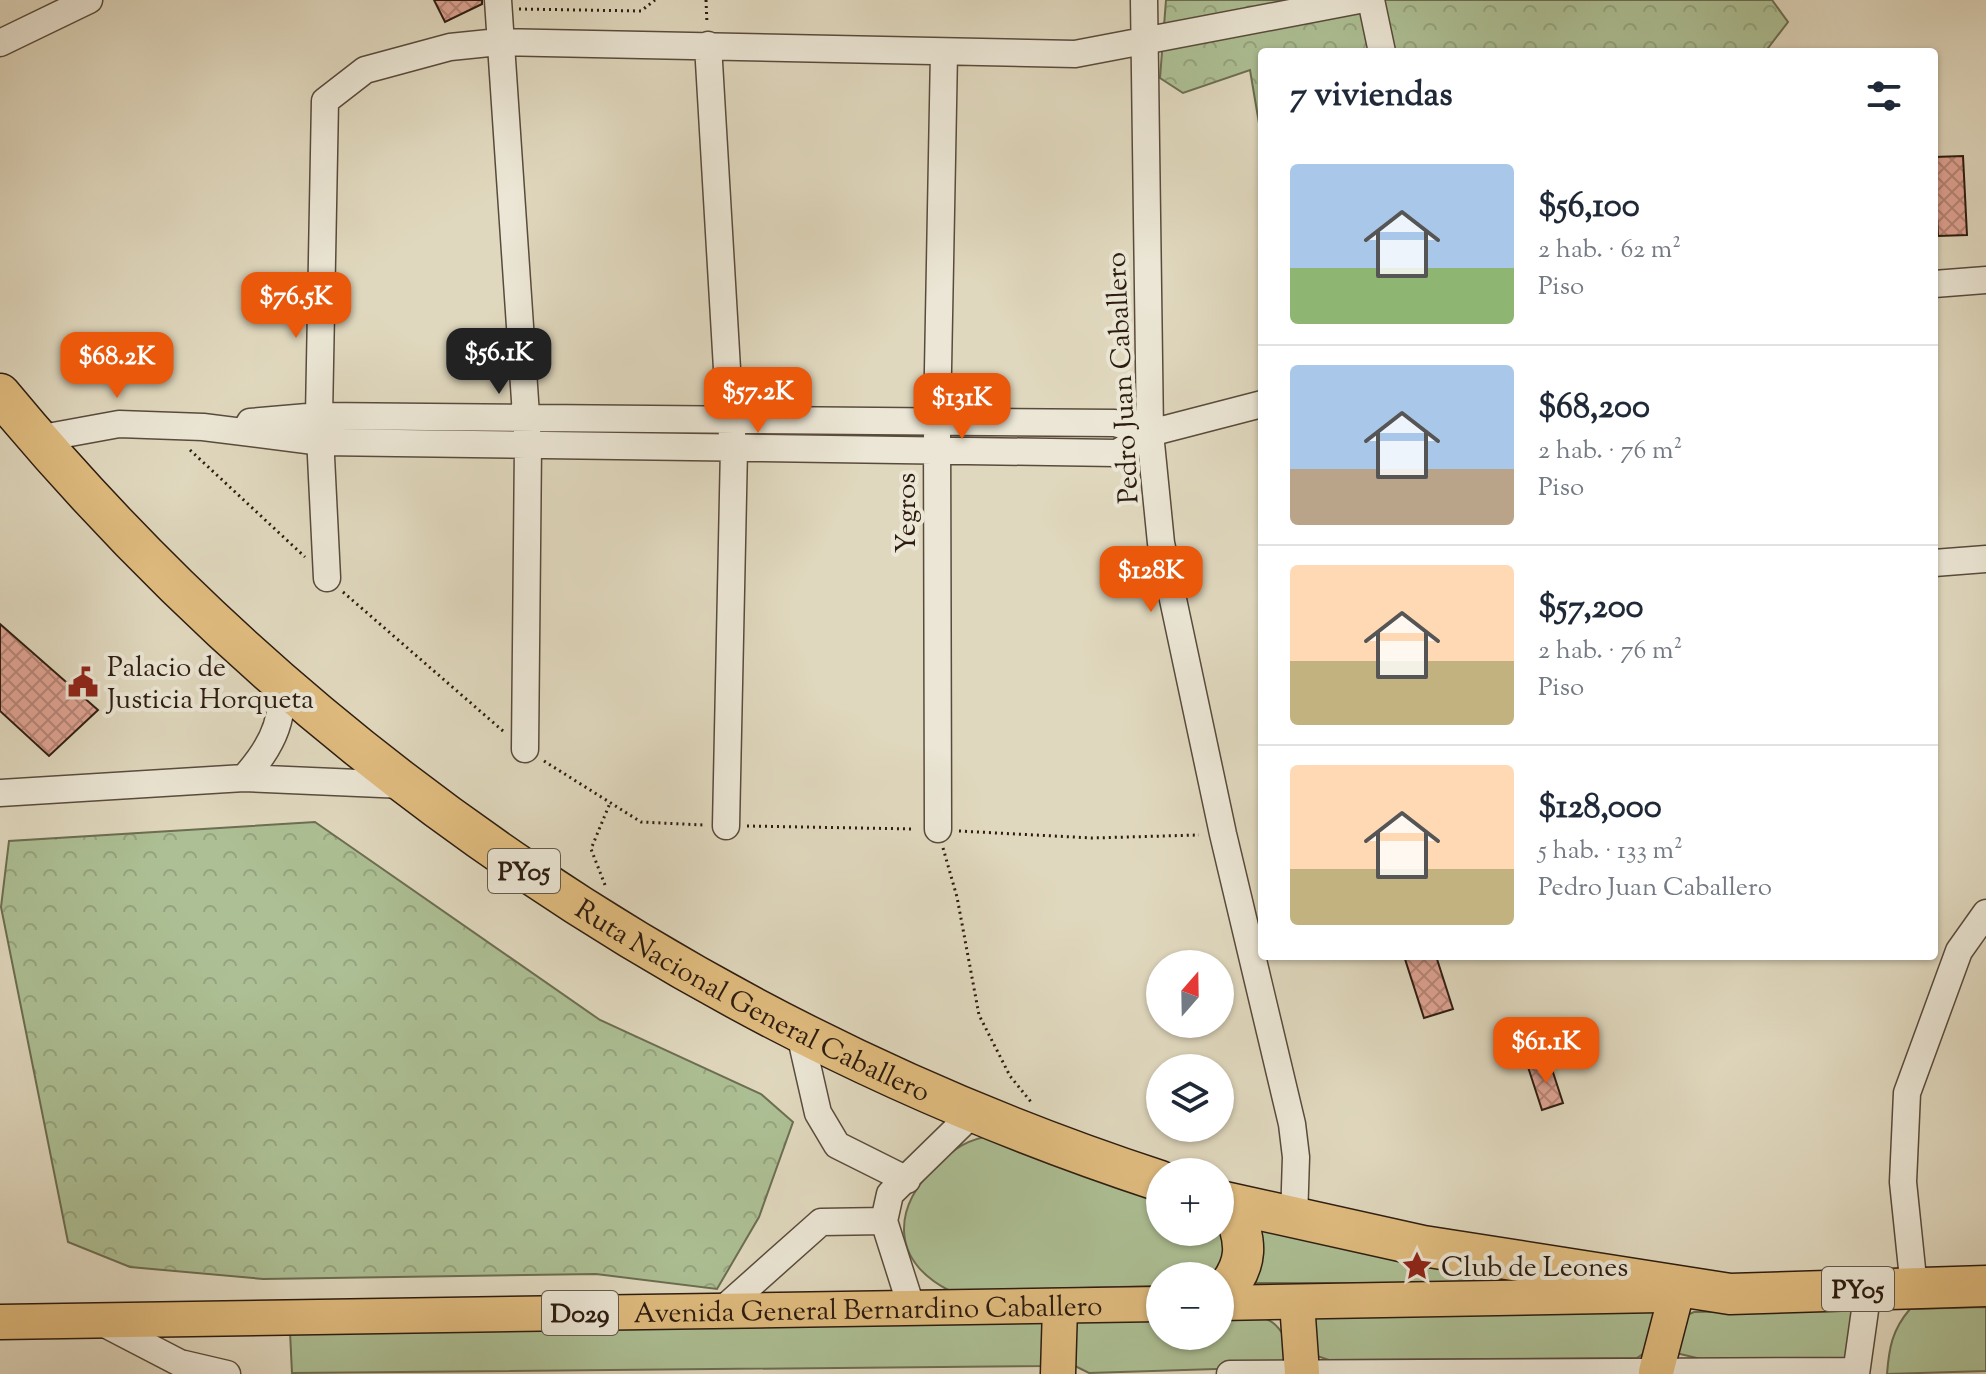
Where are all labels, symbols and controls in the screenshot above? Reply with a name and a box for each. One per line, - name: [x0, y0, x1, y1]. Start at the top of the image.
- text: 7 viviendas: [1290, 72, 1453, 121]
- icon: filters: [1862, 74, 1906, 118]
- text: $56,100: [1538, 183, 1640, 232]
- icon: home: [1354, 196, 1450, 292]
- text: 2 hab. · 62 m²: [1538, 232, 1681, 269]
- street label: Pedro Juan Caballero: [1097, 251, 1151, 505]
- text: Piso: [1538, 269, 1584, 306]
- pin: $76.5K: [231, 272, 361, 340]
- text: $76.5K: [259, 279, 333, 316]
- pin: $56.1K: [434, 328, 564, 396]
- pin: $68.2K: [52, 332, 182, 400]
- text: $56.1K: [464, 335, 534, 372]
- text: $68.2K: [78, 339, 156, 376]
- pin: $57.2K: [693, 367, 823, 435]
- pin: $131K: [906, 373, 1018, 441]
- text: $57.2K: [722, 374, 794, 411]
- text: $131K: [932, 380, 992, 417]
- text: $68,200: [1538, 384, 1650, 433]
- icon: home: [1354, 397, 1450, 493]
- text: 2 hab. · 76 m²: [1538, 433, 1682, 470]
- text: Piso: [1538, 470, 1584, 507]
- street label: Yegros: [888, 473, 928, 553]
- pin: $128K: [1095, 546, 1207, 614]
- text: $128K: [1118, 553, 1184, 590]
- text: $57,200: [1538, 584, 1644, 633]
- icon: home: [1354, 597, 1450, 693]
- text: 2 hab. · 76 m²: [1538, 633, 1682, 670]
- place label: Palacio de Justicia Horqueta: [105, 649, 314, 721]
- public building icon: Palacio de Justicia Horqueta: [66, 665, 100, 699]
- text: Piso: [1538, 670, 1584, 707]
- text: $128,000: [1538, 784, 1662, 833]
- icon: home: [1354, 797, 1450, 893]
- text: 5 hab. · 133 m²: [1538, 833, 1683, 870]
- road number: PY05: [488, 849, 560, 893]
- text: Pedro Juan Caballero: [1538, 870, 1772, 907]
- street label: Ruta Nacional General Caballero: [566, 891, 936, 1114]
- north arrow: [1146, 950, 1234, 1038]
- map controls: [1146, 950, 1234, 1350]
- pin: $61.1K: [1481, 1017, 1611, 1085]
- text: $61.1K: [1511, 1024, 1581, 1061]
- button: layers: [1146, 1054, 1234, 1142]
- button: +: [1146, 1158, 1234, 1246]
- place icon: Club de Leones: [1400, 1249, 1434, 1283]
- place label: Club de Leones: [1441, 1249, 1628, 1289]
- button: −: [1146, 1262, 1234, 1350]
- road number: PY05: [1822, 1267, 1894, 1311]
- street label: Avenida General Bernardino Caballero: [633, 1288, 1103, 1335]
- road number: D029: [542, 1291, 618, 1335]

